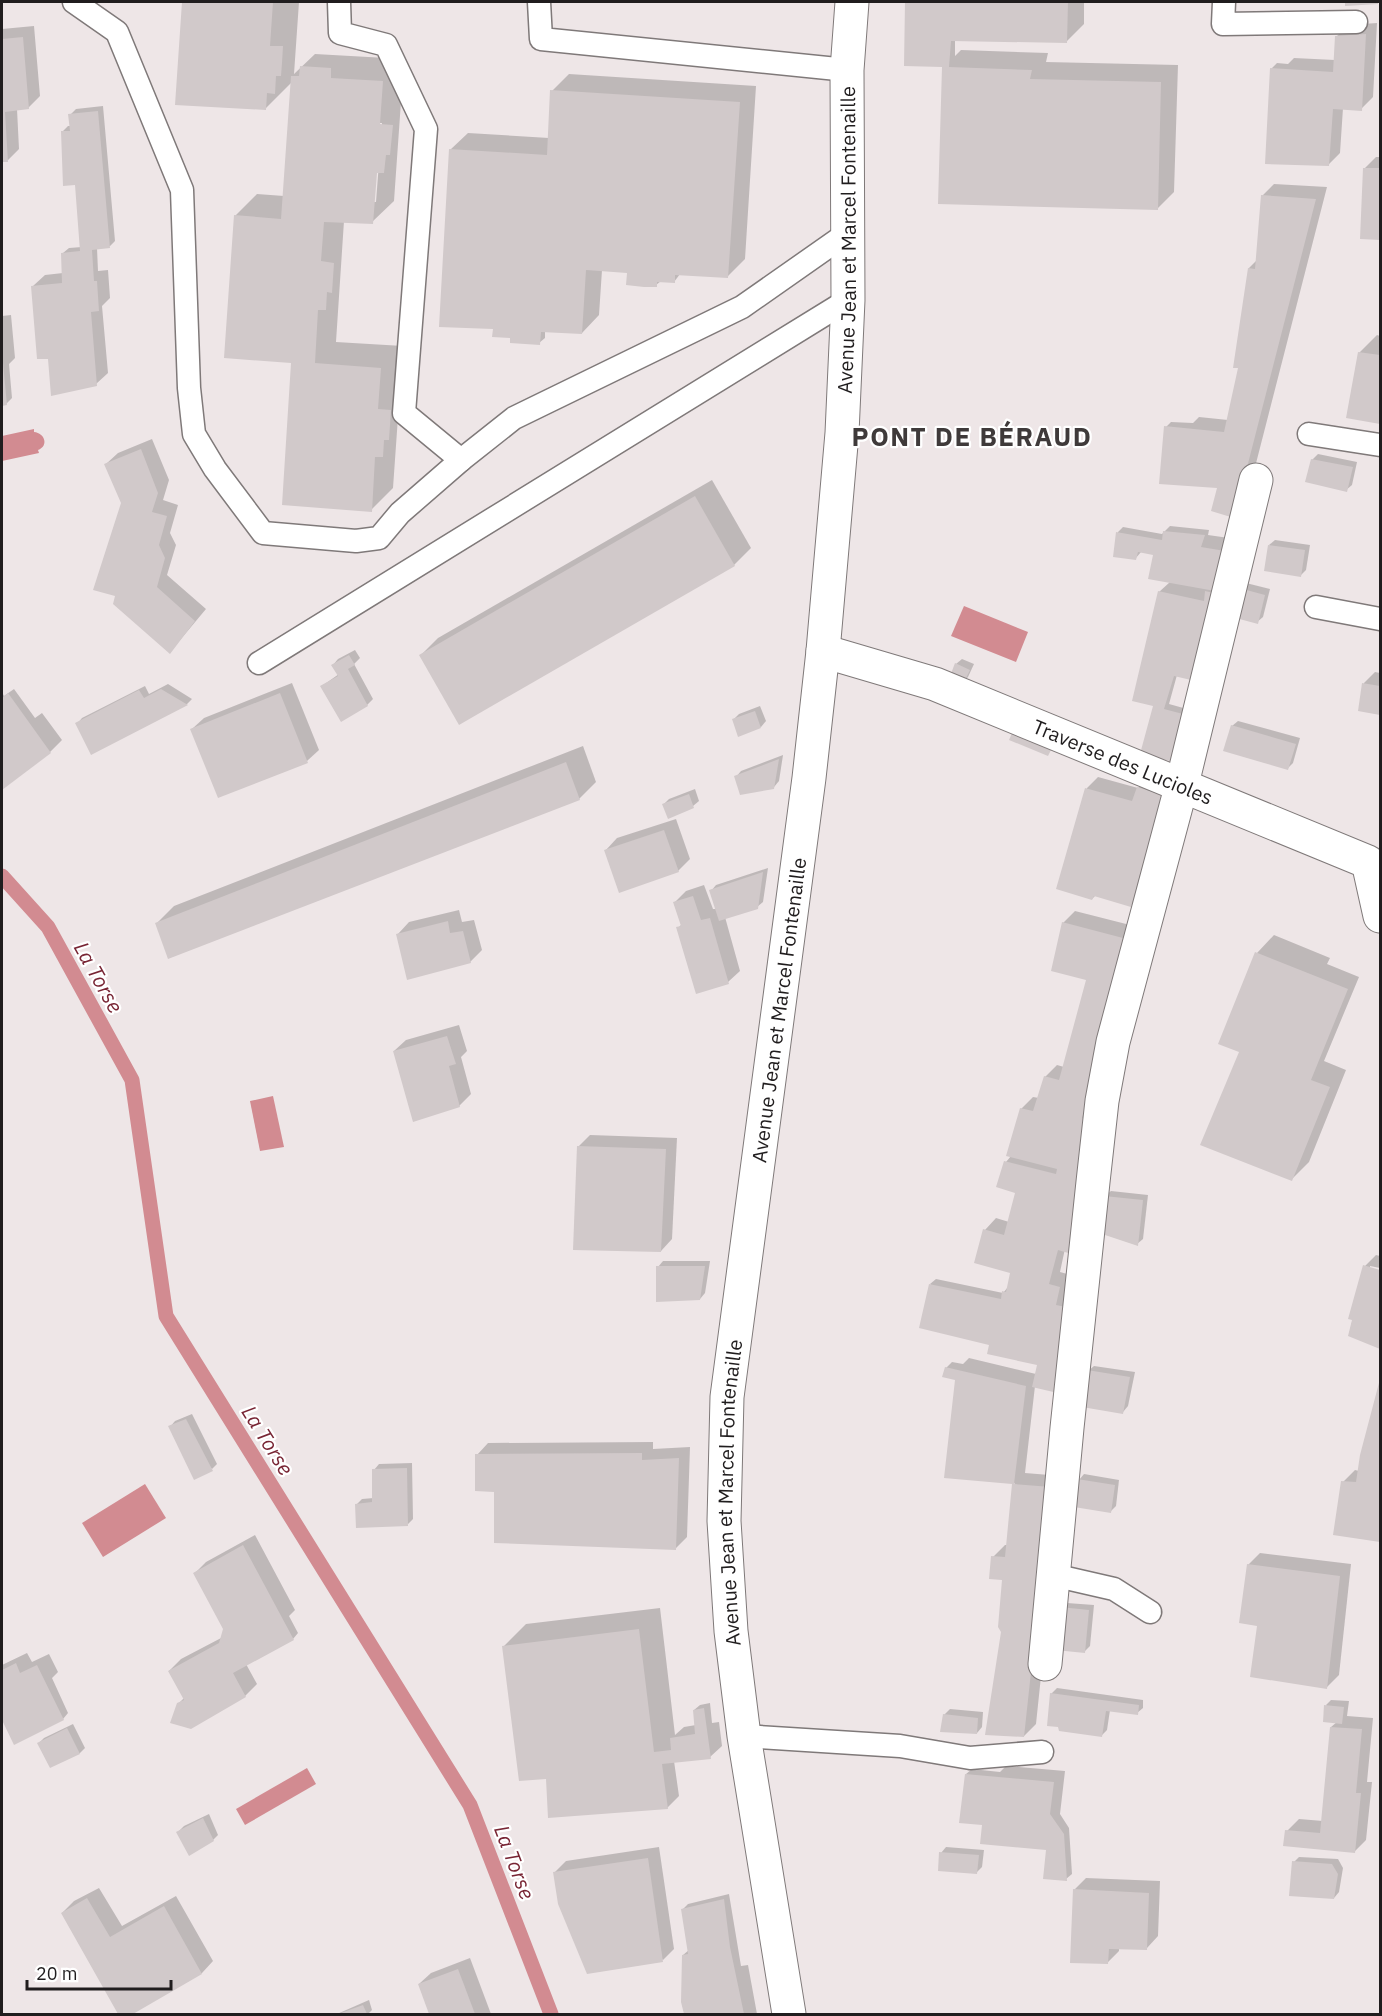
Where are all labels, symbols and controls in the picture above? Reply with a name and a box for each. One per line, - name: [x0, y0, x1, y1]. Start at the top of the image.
- street label: Avenue Jean et Marcel Fontenaille: [830, 86, 862, 394]
- district label: PONT DE BÉRAUD: [852, 419, 1092, 453]
- street label: Traverse des Lucioles: [1029, 712, 1217, 810]
- street label: Avenue Jean et Marcel Fontenaille: [745, 856, 812, 1164]
- water label: La Torse: [68, 936, 130, 1018]
- street label: Avenue Jean et Marcel Fontenaille: [710, 1338, 748, 1648]
- water label: La Torse: [236, 1400, 300, 1480]
- water label: La Torse: [488, 1821, 542, 1903]
- scale bar: [27, 1953, 171, 1991]
- text: 20 m: [36, 1962, 78, 1985]

